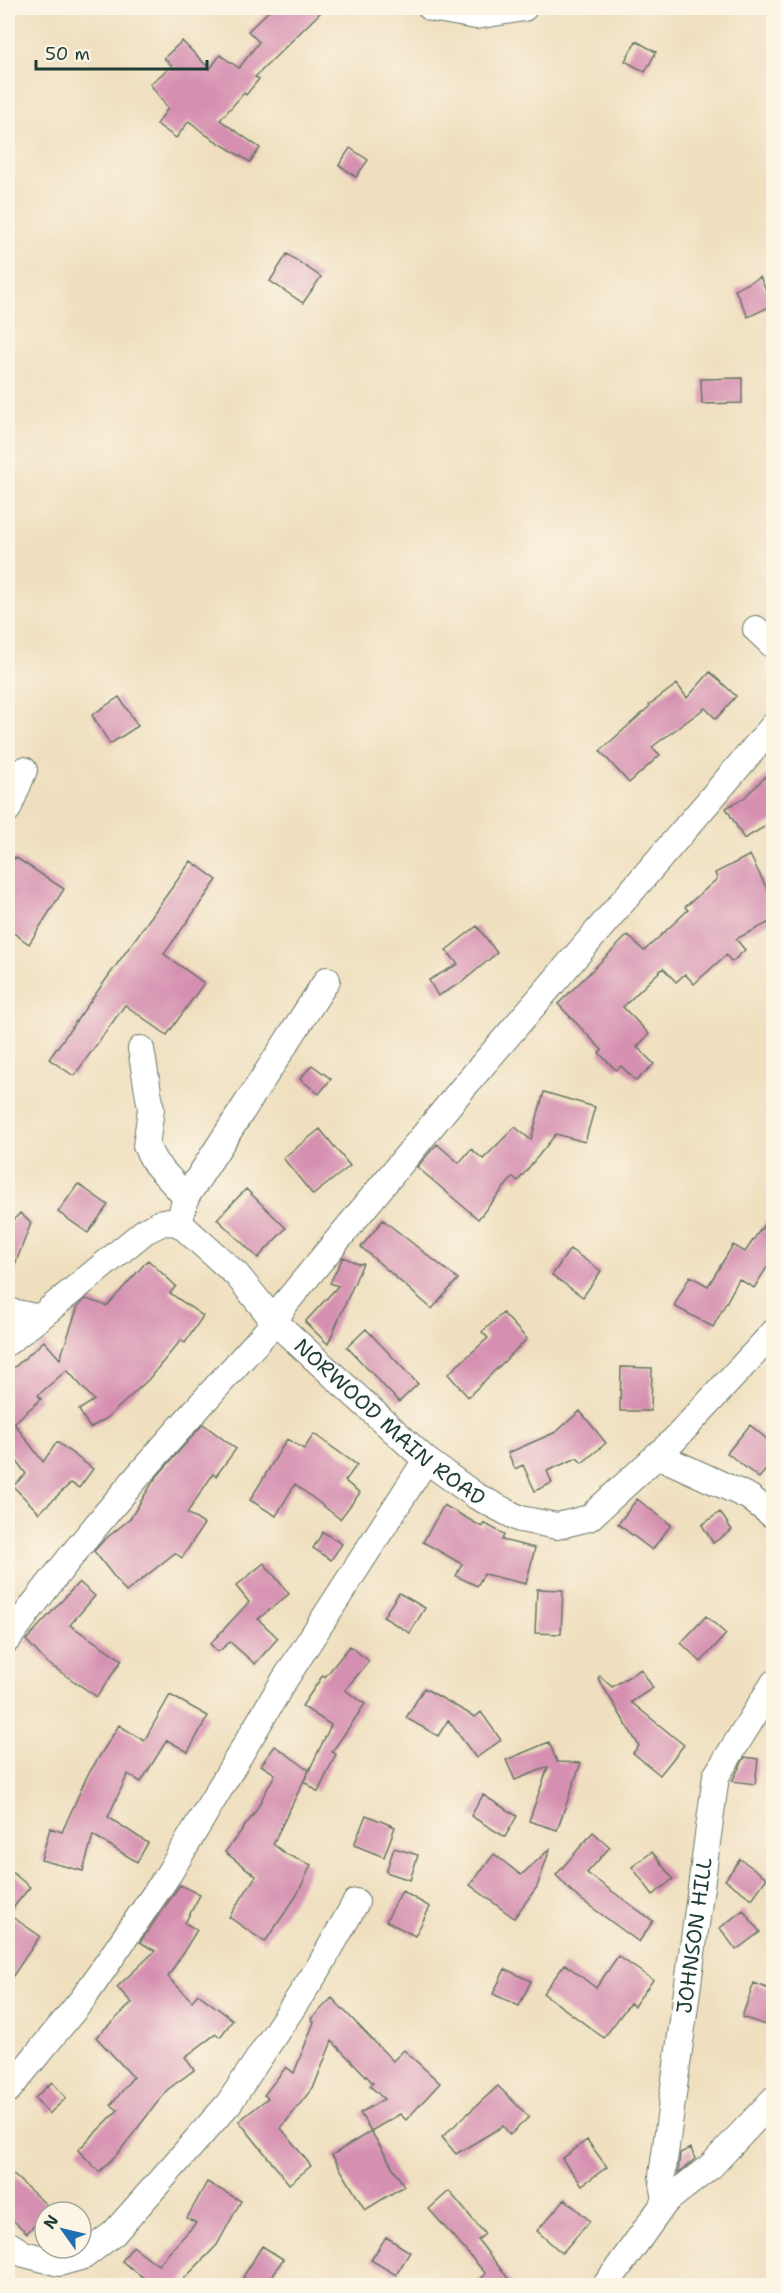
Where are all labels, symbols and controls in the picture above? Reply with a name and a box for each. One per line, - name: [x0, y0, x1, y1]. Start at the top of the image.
- scale bar: [36, 33, 207, 71]
- text: 50 m: [45, 42, 90, 66]
- street label: NORWOOD MAIN ROAD: [288, 1332, 490, 1512]
- street label: JOHNSON HILL: [670, 1855, 719, 2015]
- north arrow: [33, 2200, 93, 2260]
- text: N: [39, 2211, 63, 2233]

